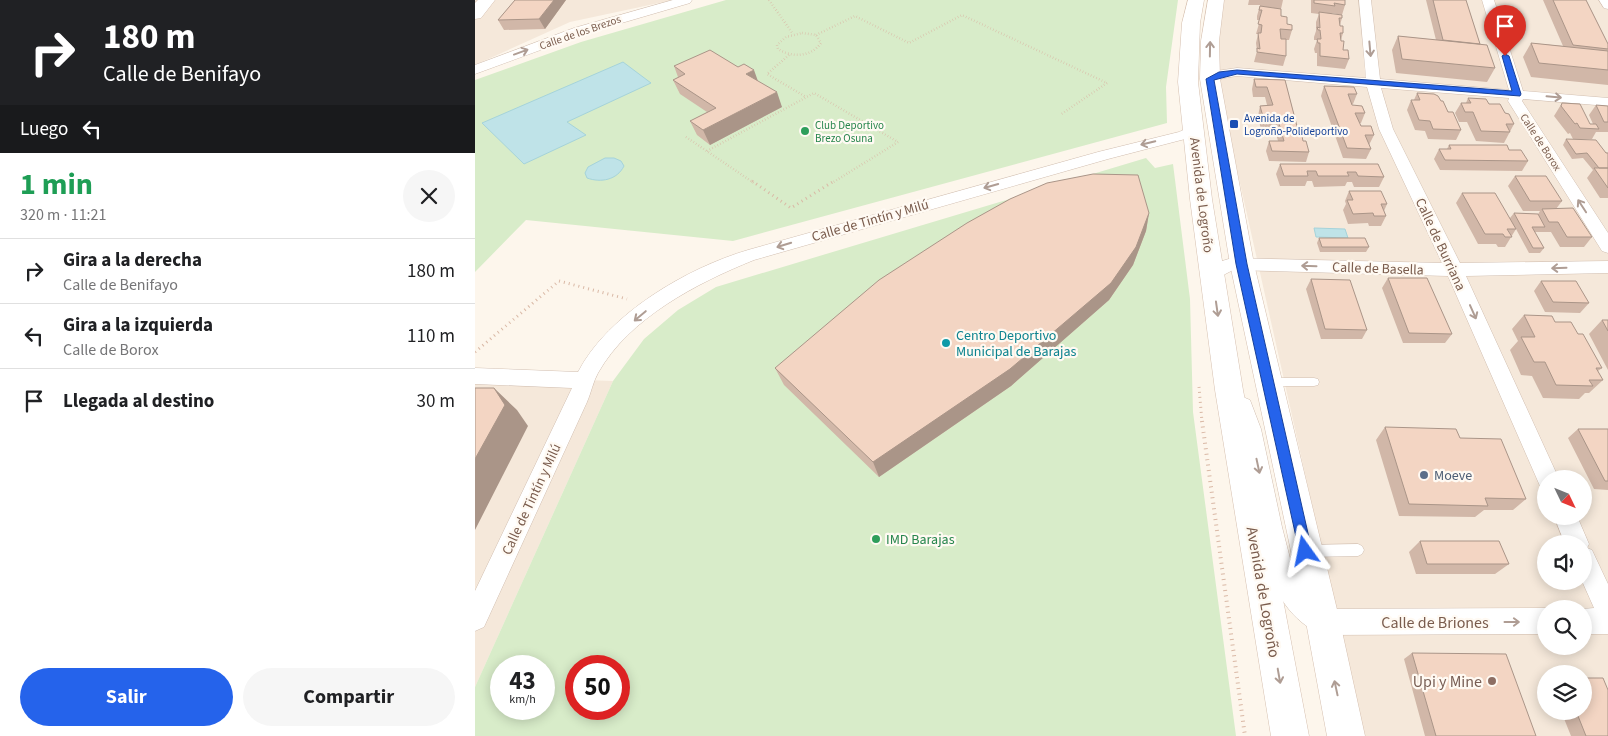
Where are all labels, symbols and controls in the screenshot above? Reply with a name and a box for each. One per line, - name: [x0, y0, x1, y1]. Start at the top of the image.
- pin: [1484, 5, 1526, 56]
- street label: Calle de los Brezos: [537, 11, 623, 53]
- text: 180 m: [103, 12, 195, 62]
- icon: arrive: [1491, 12, 1519, 40]
- icon: right: [20, 20, 85, 85]
- one-way arrow: [1365, 40, 1374, 56]
- one-way arrow: [1205, 41, 1215, 58]
- one-way arrow: [512, 47, 528, 56]
- text: Calle de Benifayo: [103, 58, 261, 90]
- one-way arrow: [1546, 93, 1562, 102]
- place label: Avenida de Logroño-Polideportivo: [1244, 111, 1348, 139]
- street label: Calle de Borox: [1516, 111, 1565, 174]
- icon: left: [78, 115, 106, 143]
- text: Luego: [20, 116, 68, 143]
- place label: Club Deportivo Brezo Osuna: [815, 118, 884, 146]
- marker: Avenida de Logroño-Polideportivo: [1228, 118, 1240, 130]
- marker: Club Deportivo Brezo Osuna: [799, 125, 811, 137]
- street label: Avenida de Logroño: [1184, 136, 1218, 254]
- one-way arrow: [1140, 139, 1156, 149]
- text: 1 min: [20, 163, 93, 206]
- button: close: [403, 170, 455, 222]
- one-way arrow: [983, 182, 999, 192]
- street label: Calle de Tintín y Milú: [809, 195, 931, 247]
- street label: Calle de Burriana: [1410, 195, 1470, 294]
- one-way arrow: [1576, 199, 1586, 213]
- text: 320 m · 11:21: [20, 204, 107, 226]
- one-way arrow: [776, 240, 792, 250]
- text: Gira a la derecha: [63, 247, 202, 274]
- icon: right: [20, 257, 48, 285]
- street label: Calle de Basella: [1332, 257, 1424, 281]
- text: 180 m: [407, 258, 455, 285]
- one-way arrow: [1302, 261, 1318, 270]
- one-way arrow: [1552, 263, 1568, 273]
- text: Calle de Benifayo: [63, 274, 178, 296]
- one-way arrow: [1212, 300, 1222, 316]
- one-way arrow: [1468, 304, 1478, 319]
- one-way arrow: [633, 310, 646, 322]
- text: Gira a la izquierda: [63, 312, 213, 339]
- icon: left: [20, 322, 48, 350]
- text: 110 m: [407, 323, 455, 350]
- place label: Centro Deportivo Municipal de Barajas: [956, 326, 1077, 362]
- marker: Centro Deportivo Municipal de Barajas: [940, 337, 952, 349]
- text: Calle de Borox: [63, 339, 159, 361]
- icon: arrive: [20, 387, 48, 415]
- text: Llegada al destino: [63, 388, 214, 415]
- text: 30 m: [417, 388, 455, 415]
- street label: Calle de Tintín y Milú: [497, 440, 567, 558]
- one-way arrow: [1254, 458, 1263, 474]
- place label: Moeve: [1434, 466, 1472, 486]
- marker: Moeve: [1418, 469, 1430, 481]
- north arrow: [1537, 470, 1593, 525]
- map controls: [1537, 470, 1592, 720]
- position arrow: [1278, 524, 1330, 576]
- street label: Avenida de Logroño: [1241, 525, 1285, 659]
- place label: IMD Barajas: [886, 530, 955, 550]
- marker: IMD Barajas: [870, 533, 882, 545]
- button: sound: [1537, 535, 1592, 590]
- button: search: [1537, 600, 1592, 655]
- street label: Calle de Briones: [1381, 612, 1489, 634]
- one-way arrow: [1503, 617, 1519, 627]
- speed limit sign: 50: [565, 655, 630, 720]
- text: 43: [509, 663, 536, 699]
- button: layers: [1537, 665, 1592, 720]
- button: Salir: [20, 668, 233, 726]
- button: Compartir: [243, 668, 455, 726]
- one-way arrow: [1275, 668, 1285, 684]
- place label: Upi y Mine: [1413, 671, 1482, 693]
- marker: Upi y Mine: [1486, 675, 1498, 687]
- one-way arrow: [1331, 681, 1340, 697]
- text: km/h: [509, 691, 536, 708]

